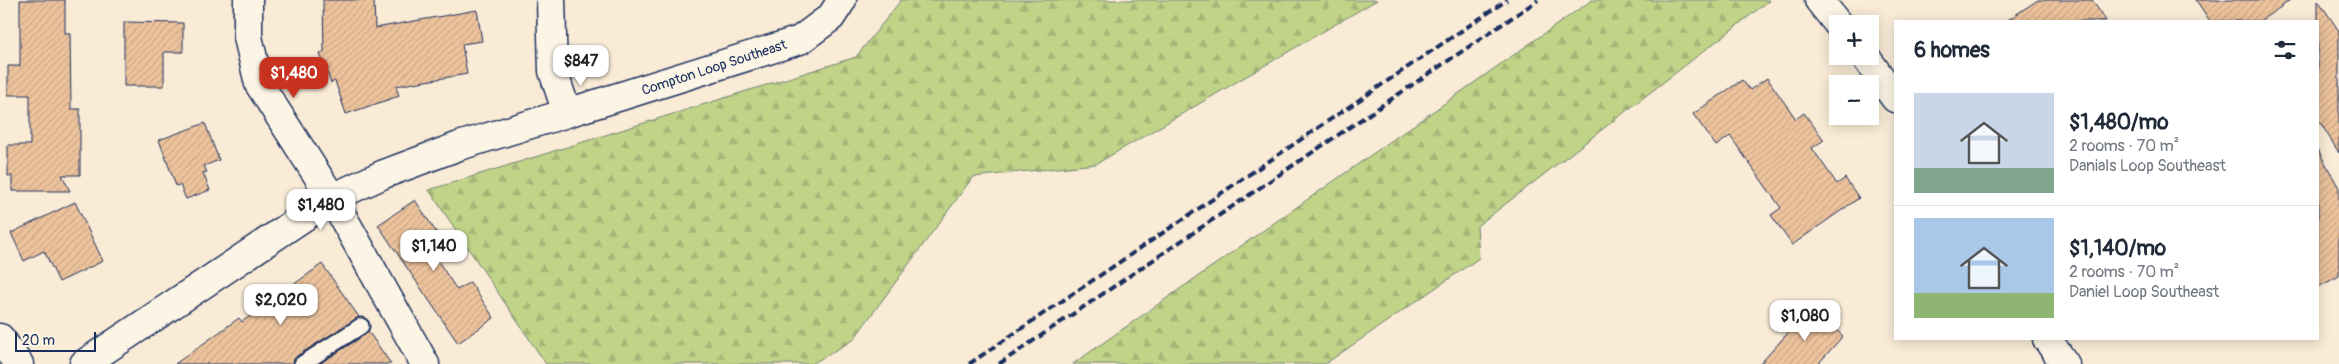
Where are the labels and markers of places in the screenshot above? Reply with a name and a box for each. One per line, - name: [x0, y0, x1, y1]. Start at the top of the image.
- pin: $847: [551, 44, 611, 87]
- pin: $1,480: [253, 56, 335, 99]
- pin: $1,480: [280, 188, 362, 231]
- pin: $1,140: [393, 230, 475, 272]
- pin: $2,020: [240, 284, 322, 326]
- pin: $1,080: [1764, 300, 1846, 342]

